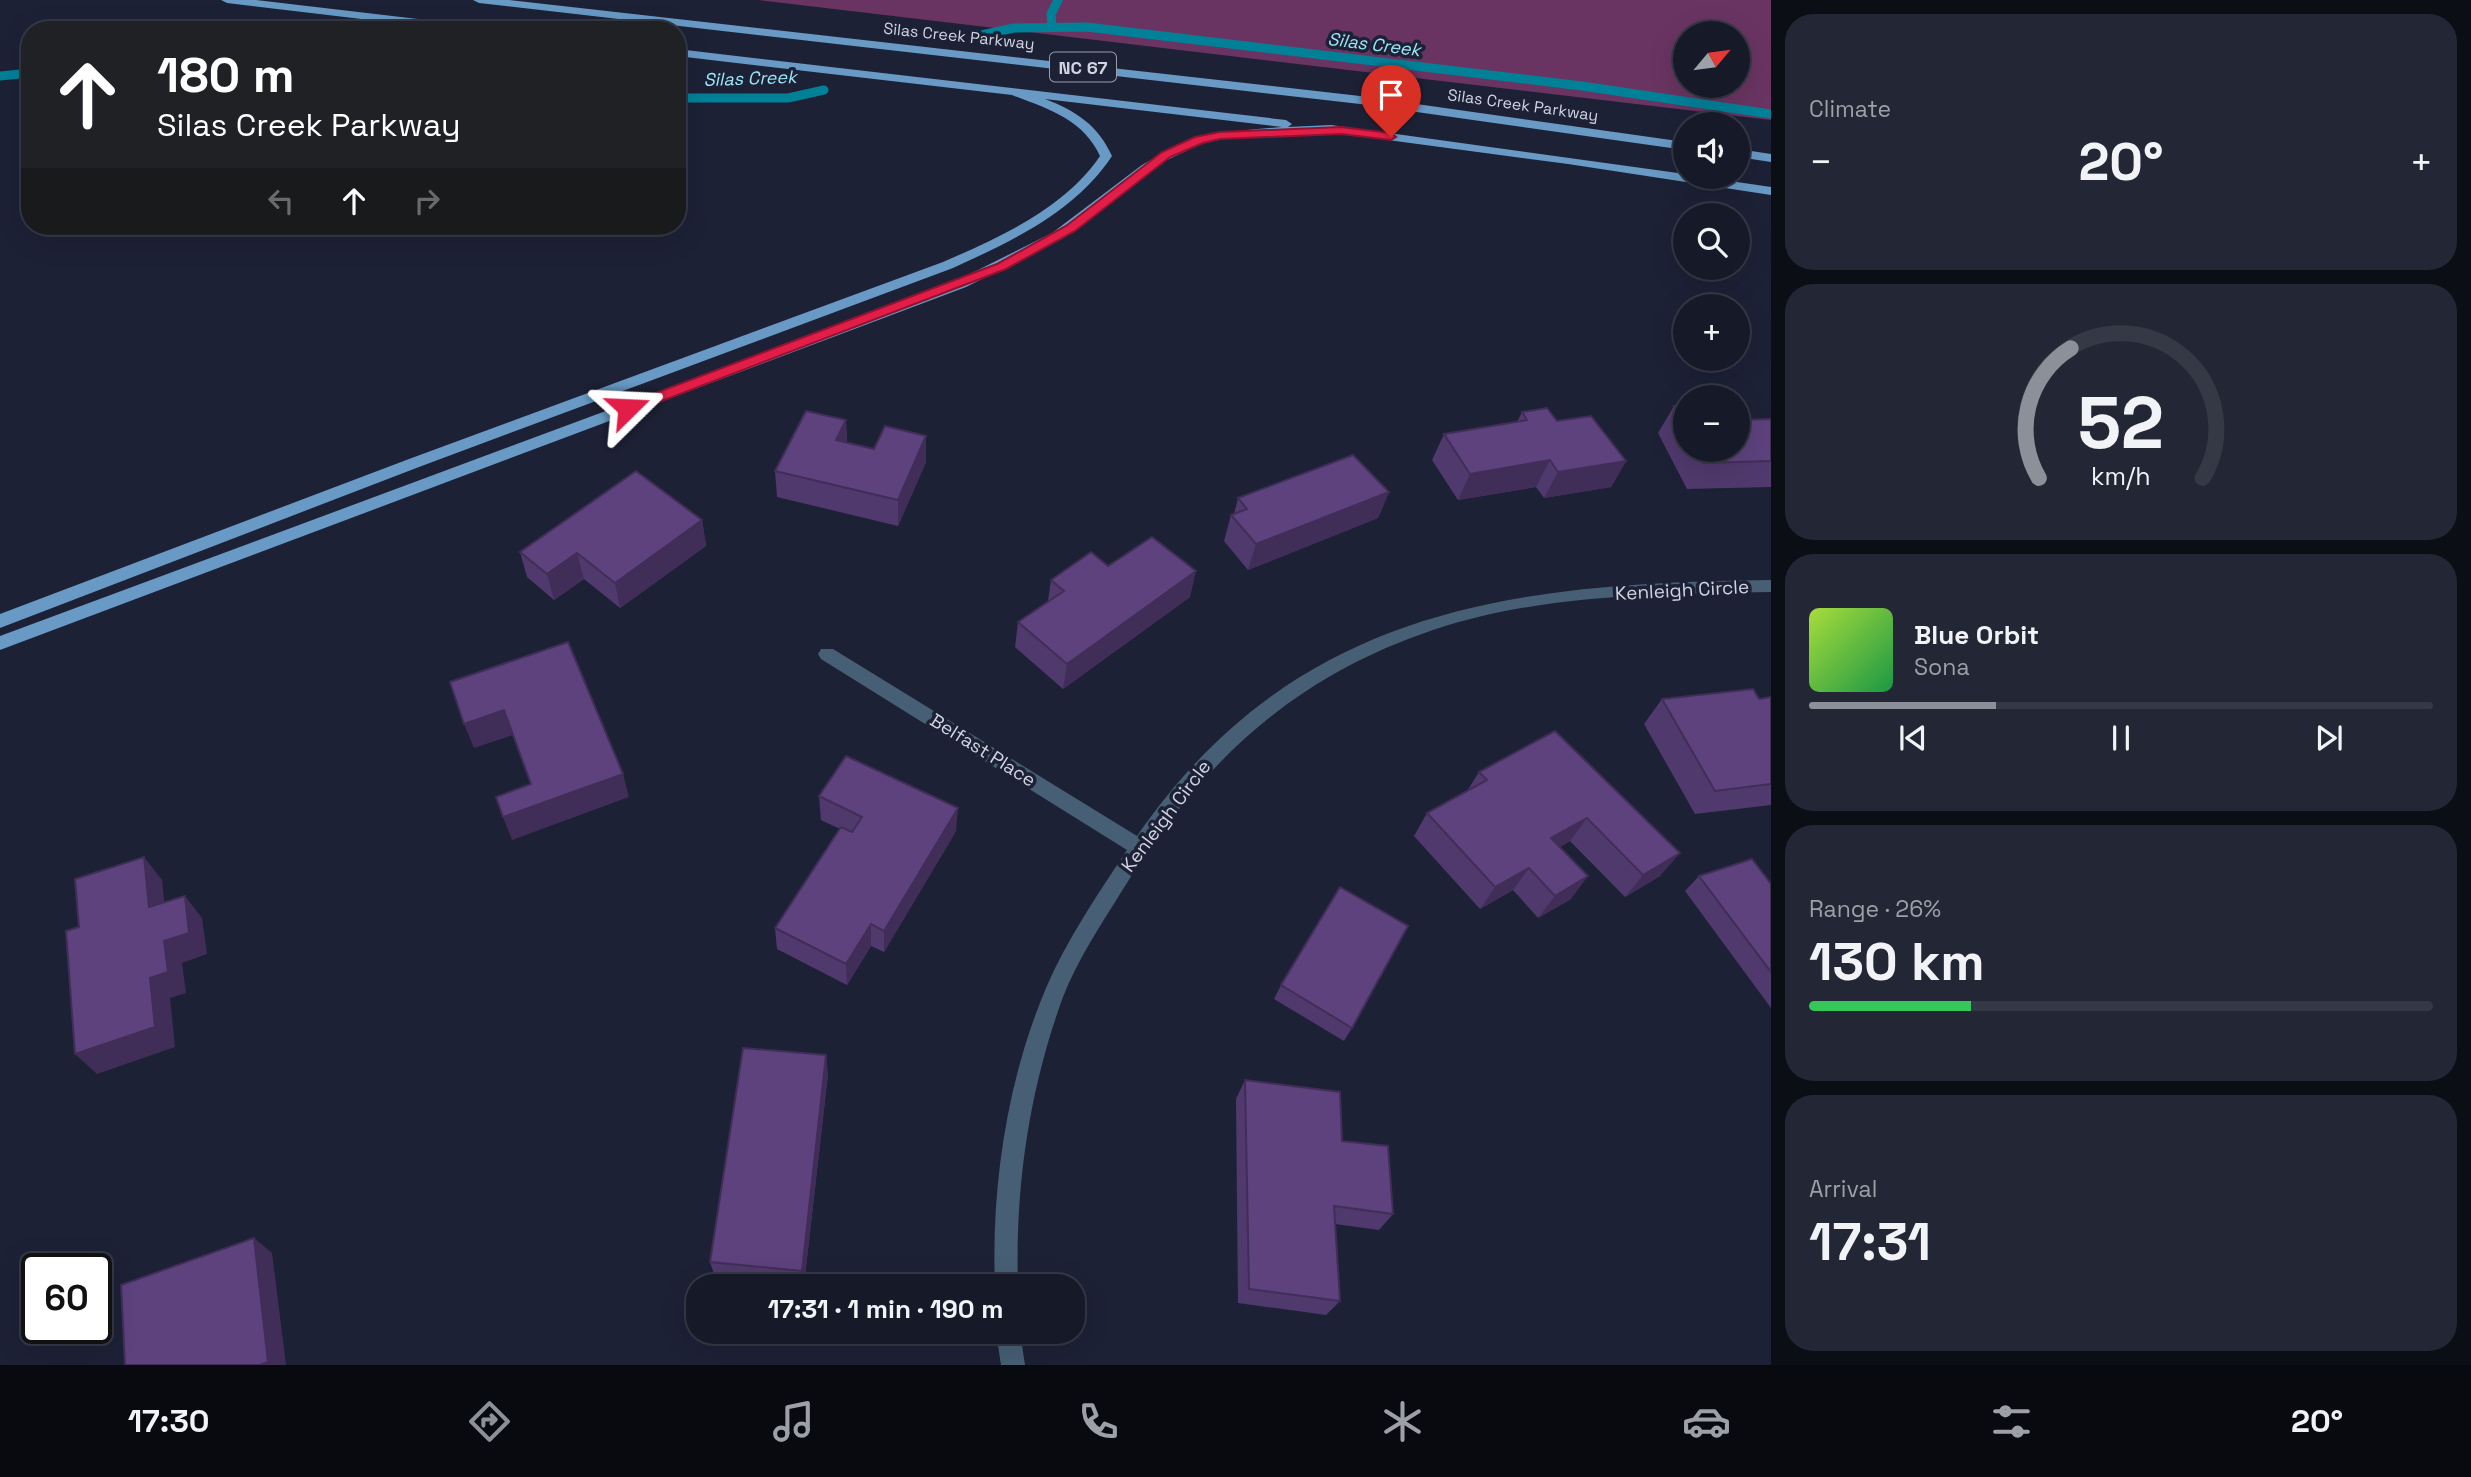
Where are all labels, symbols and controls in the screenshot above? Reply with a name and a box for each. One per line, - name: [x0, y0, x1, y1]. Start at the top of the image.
- street label: Silas Creek Parkway: [882, 18, 1036, 54]
- north arrow: [1673, 21, 1750, 98]
- map controls: [1673, 21, 1750, 462]
- water label: Silas Creek: [1326, 27, 1424, 61]
- text: 180 m: [157, 44, 295, 106]
- icon: ahead: [42, 49, 133, 140]
- road number: NC 67: [1050, 52, 1116, 82]
- water label: Silas Creek: [703, 65, 799, 91]
- pin: [1361, 65, 1421, 137]
- icon: arrive: [1372, 76, 1410, 114]
- street label: Silas Creek Parkway: [1446, 84, 1600, 126]
- text: Climate: [1809, 94, 1891, 124]
- text: Silas Creek Parkway: [157, 105, 461, 145]
- button: sound: [1673, 112, 1750, 189]
- text: 20°: [2078, 129, 2164, 195]
- text: −: [1809, 138, 1833, 186]
- text: +: [2409, 138, 2433, 186]
- icon: left: [262, 182, 300, 220]
- icon: ahead: [335, 182, 373, 220]
- icon: right: [408, 182, 446, 220]
- button: search: [1673, 203, 1750, 280]
- button: +: [1673, 294, 1750, 371]
- position arrow: [591, 371, 665, 445]
- text: 52: [2078, 377, 2164, 470]
- button: −: [1673, 385, 1750, 462]
- text: km/h: [2091, 460, 2151, 492]
- street label: Kenleigh Circle: [1614, 574, 1750, 606]
- text: Blue Orbit: [1914, 618, 2039, 652]
- text: Sona: [1914, 652, 1970, 682]
- street label: Belfast Place: [925, 708, 1041, 792]
- icon: previous: [1894, 719, 1932, 757]
- icon: pause: [2102, 719, 2140, 757]
- icon: next: [2310, 719, 2348, 757]
- street label: Kenleigh Circle: [1116, 755, 1216, 877]
- text: Range · 26%: [1809, 894, 1941, 924]
- text: 130 km: [1809, 929, 1985, 995]
- text: Arrival: [1809, 1174, 1877, 1204]
- text: 17:31: [1809, 1209, 1931, 1275]
- speed limit sign: 60: [21, 1253, 112, 1344]
- text: 17:31 · 1 min · 190 m: [768, 1292, 1003, 1326]
- icon: directions: [465, 1397, 514, 1446]
- icon: music: [769, 1397, 818, 1446]
- icon: phone: [1074, 1397, 1123, 1446]
- icon: climate: [1378, 1397, 1427, 1446]
- icon: car: [1682, 1397, 1731, 1446]
- icon: filters: [1987, 1397, 2036, 1446]
- text: 17:30: [128, 1401, 210, 1441]
- text: 20°: [2291, 1401, 2343, 1441]

